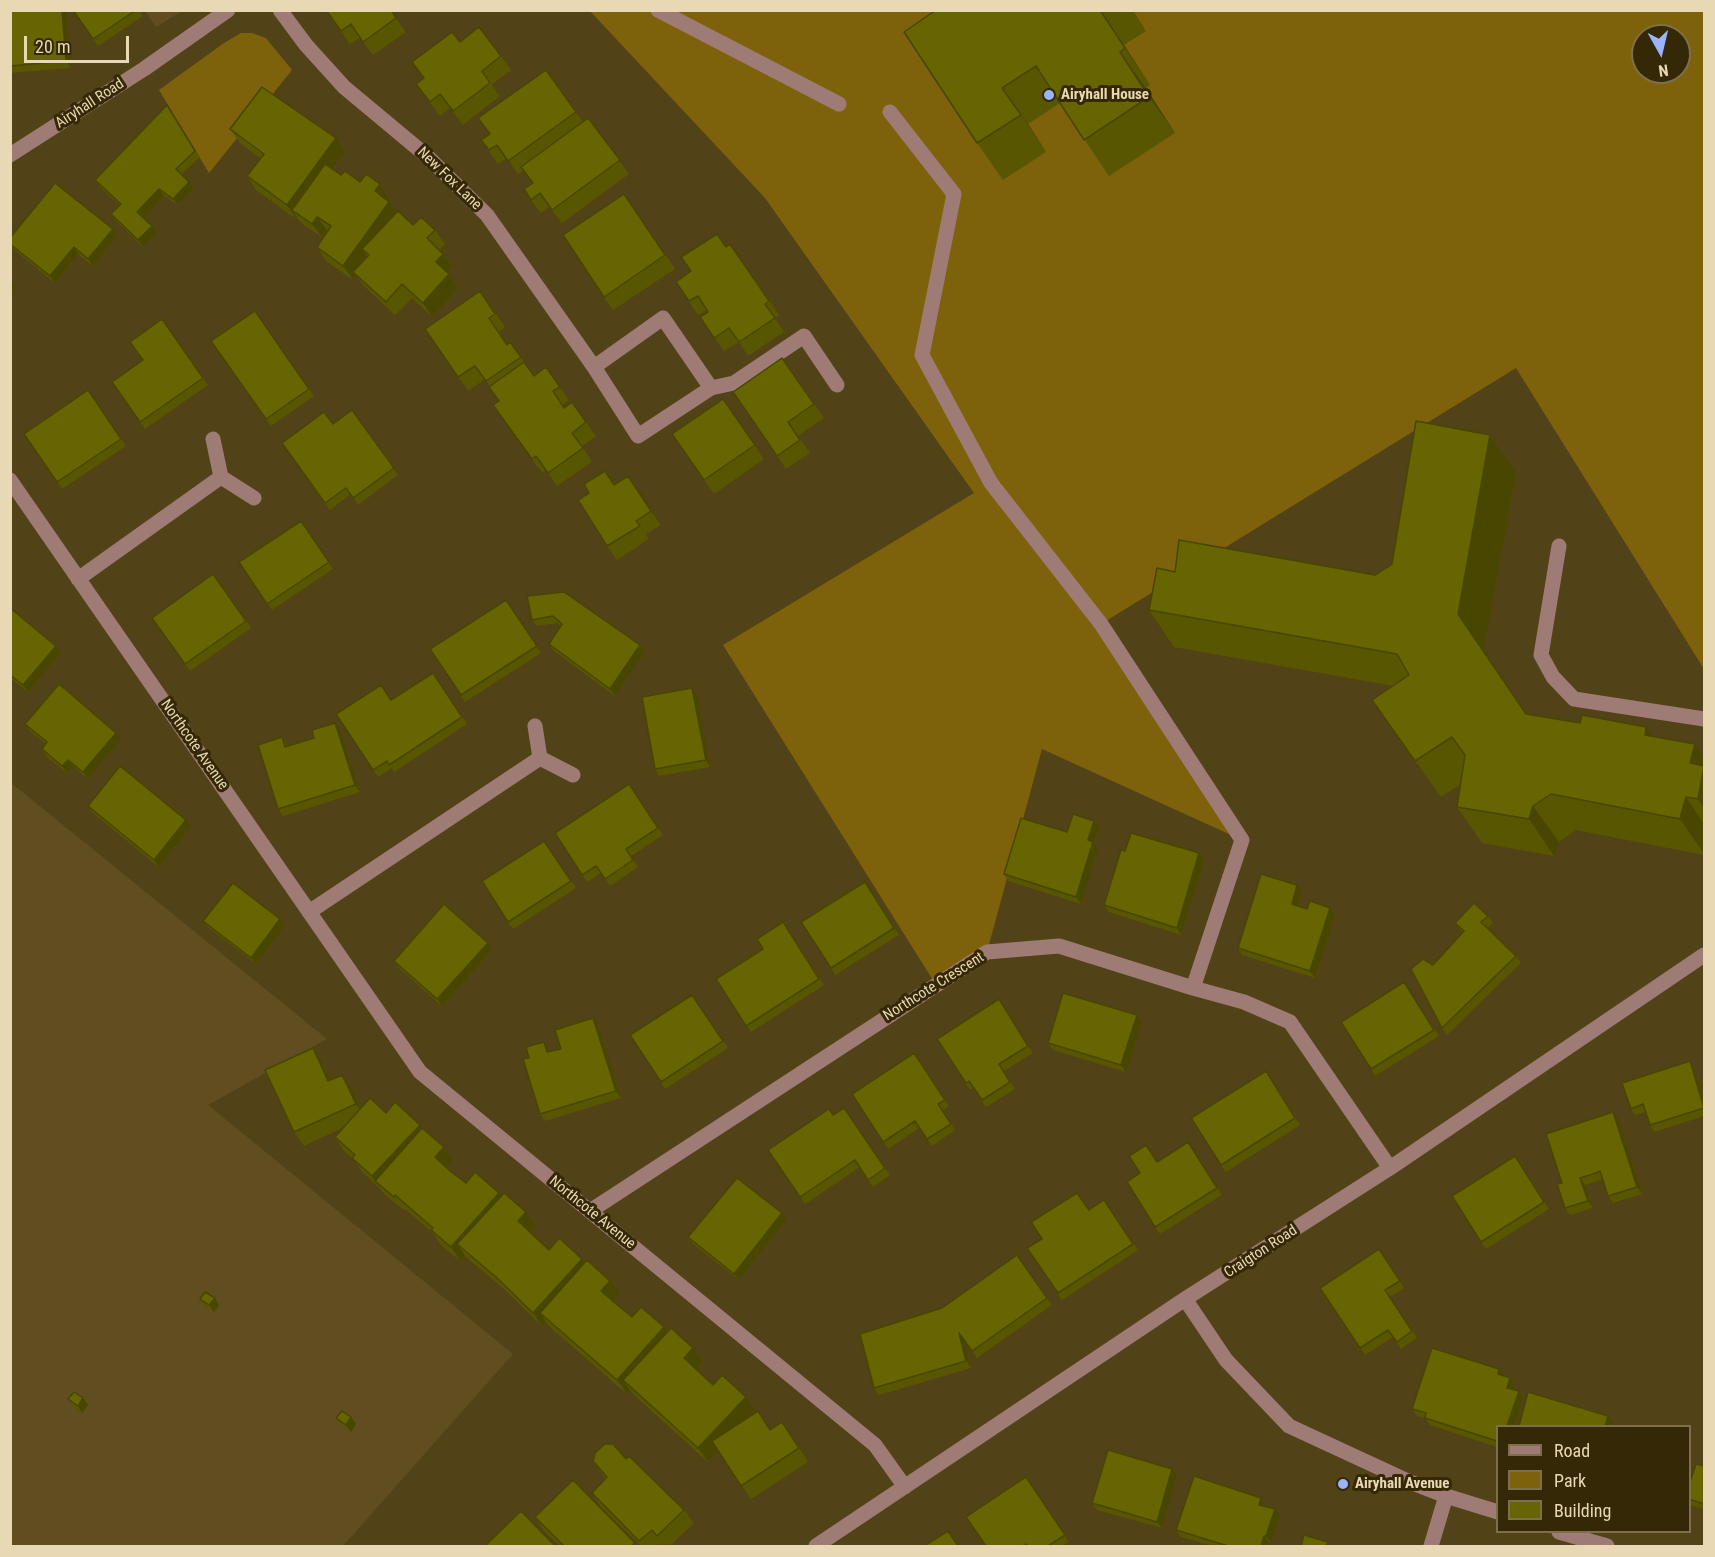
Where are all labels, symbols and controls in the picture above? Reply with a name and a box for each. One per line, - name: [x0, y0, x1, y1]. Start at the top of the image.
- scale bar: [27, 24, 132, 62]
- north arrow: [1631, 24, 1691, 84]
- text: 20 m: [35, 36, 70, 57]
- text: N: [1657, 60, 1669, 80]
- street label: Airyhall Road: [52, 75, 128, 133]
- place label: Airyhall House: [1061, 86, 1149, 104]
- marker: Airyhall House: [1042, 88, 1056, 102]
- street label: New Fox Lane: [413, 144, 485, 214]
- street label: Northcote Avenue: [156, 696, 232, 794]
- street label: Northcote Crescent: [880, 949, 988, 1025]
- street label: Northcote Avenue: [545, 1173, 639, 1253]
- street label: Craigton Road: [1221, 1222, 1301, 1282]
- legend: [1496, 1425, 1691, 1533]
- text: Road: [1554, 1440, 1590, 1461]
- text: Park: [1554, 1470, 1586, 1491]
- place label: Airyhall Avenue: [1355, 1475, 1449, 1493]
- marker: Airyhall Avenue: [1336, 1477, 1350, 1491]
- text: Building: [1554, 1500, 1611, 1521]

